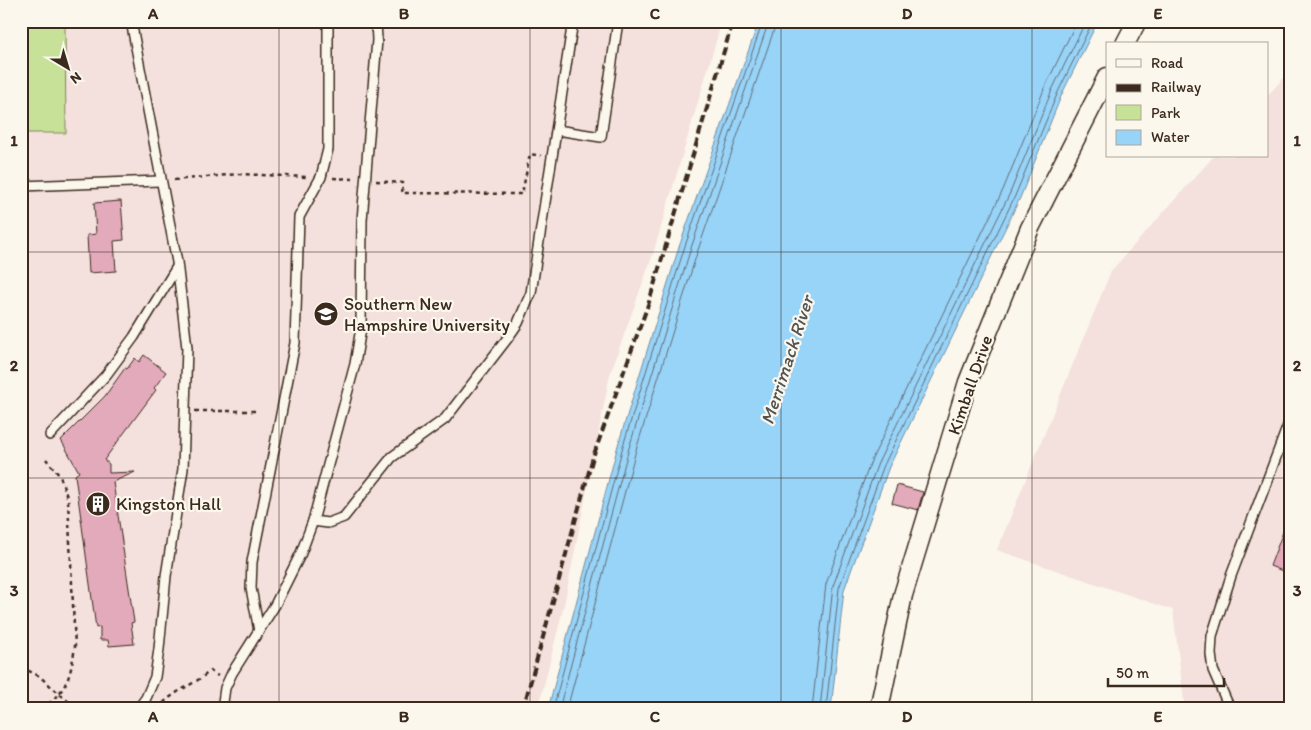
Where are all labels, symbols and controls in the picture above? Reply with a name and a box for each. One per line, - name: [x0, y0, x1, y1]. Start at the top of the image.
- text: A: [147, 4, 159, 23]
- text: B: [399, 4, 410, 23]
- text: C: [650, 4, 661, 23]
- text: D: [902, 4, 913, 23]
- text: E: [1154, 4, 1163, 23]
- north arrow: [42, 42, 92, 92]
- legend: [1106, 42, 1268, 158]
- text: Road: [1151, 54, 1184, 72]
- text: N: [67, 68, 85, 87]
- text: Railway: [1151, 78, 1201, 96]
- text: Park: [1151, 104, 1181, 122]
- text: Water: [1151, 128, 1190, 146]
- text: 1: [10, 131, 18, 150]
- text: 1: [1293, 131, 1301, 150]
- water label: Merrimack River: [755, 290, 819, 427]
- place label: Southern New Hampshire University: [344, 293, 511, 336]
- school or university icon: Southern New Hampshire University: [313, 301, 339, 327]
- street label: Kimball Drive: [943, 332, 997, 438]
- text: 2: [10, 356, 19, 375]
- text: 2: [1293, 356, 1302, 375]
- building icon: Kingston Hall: [85, 491, 111, 517]
- place label: Kingston Hall: [116, 493, 221, 515]
- text: 3: [10, 581, 19, 600]
- text: 3: [1293, 581, 1302, 600]
- scale bar: [1108, 655, 1225, 687]
- text: 50 m: [1116, 664, 1149, 682]
- text: A: [147, 707, 159, 726]
- text: B: [399, 707, 410, 726]
- text: C: [650, 707, 661, 726]
- text: D: [902, 707, 913, 726]
- text: E: [1154, 707, 1163, 726]

